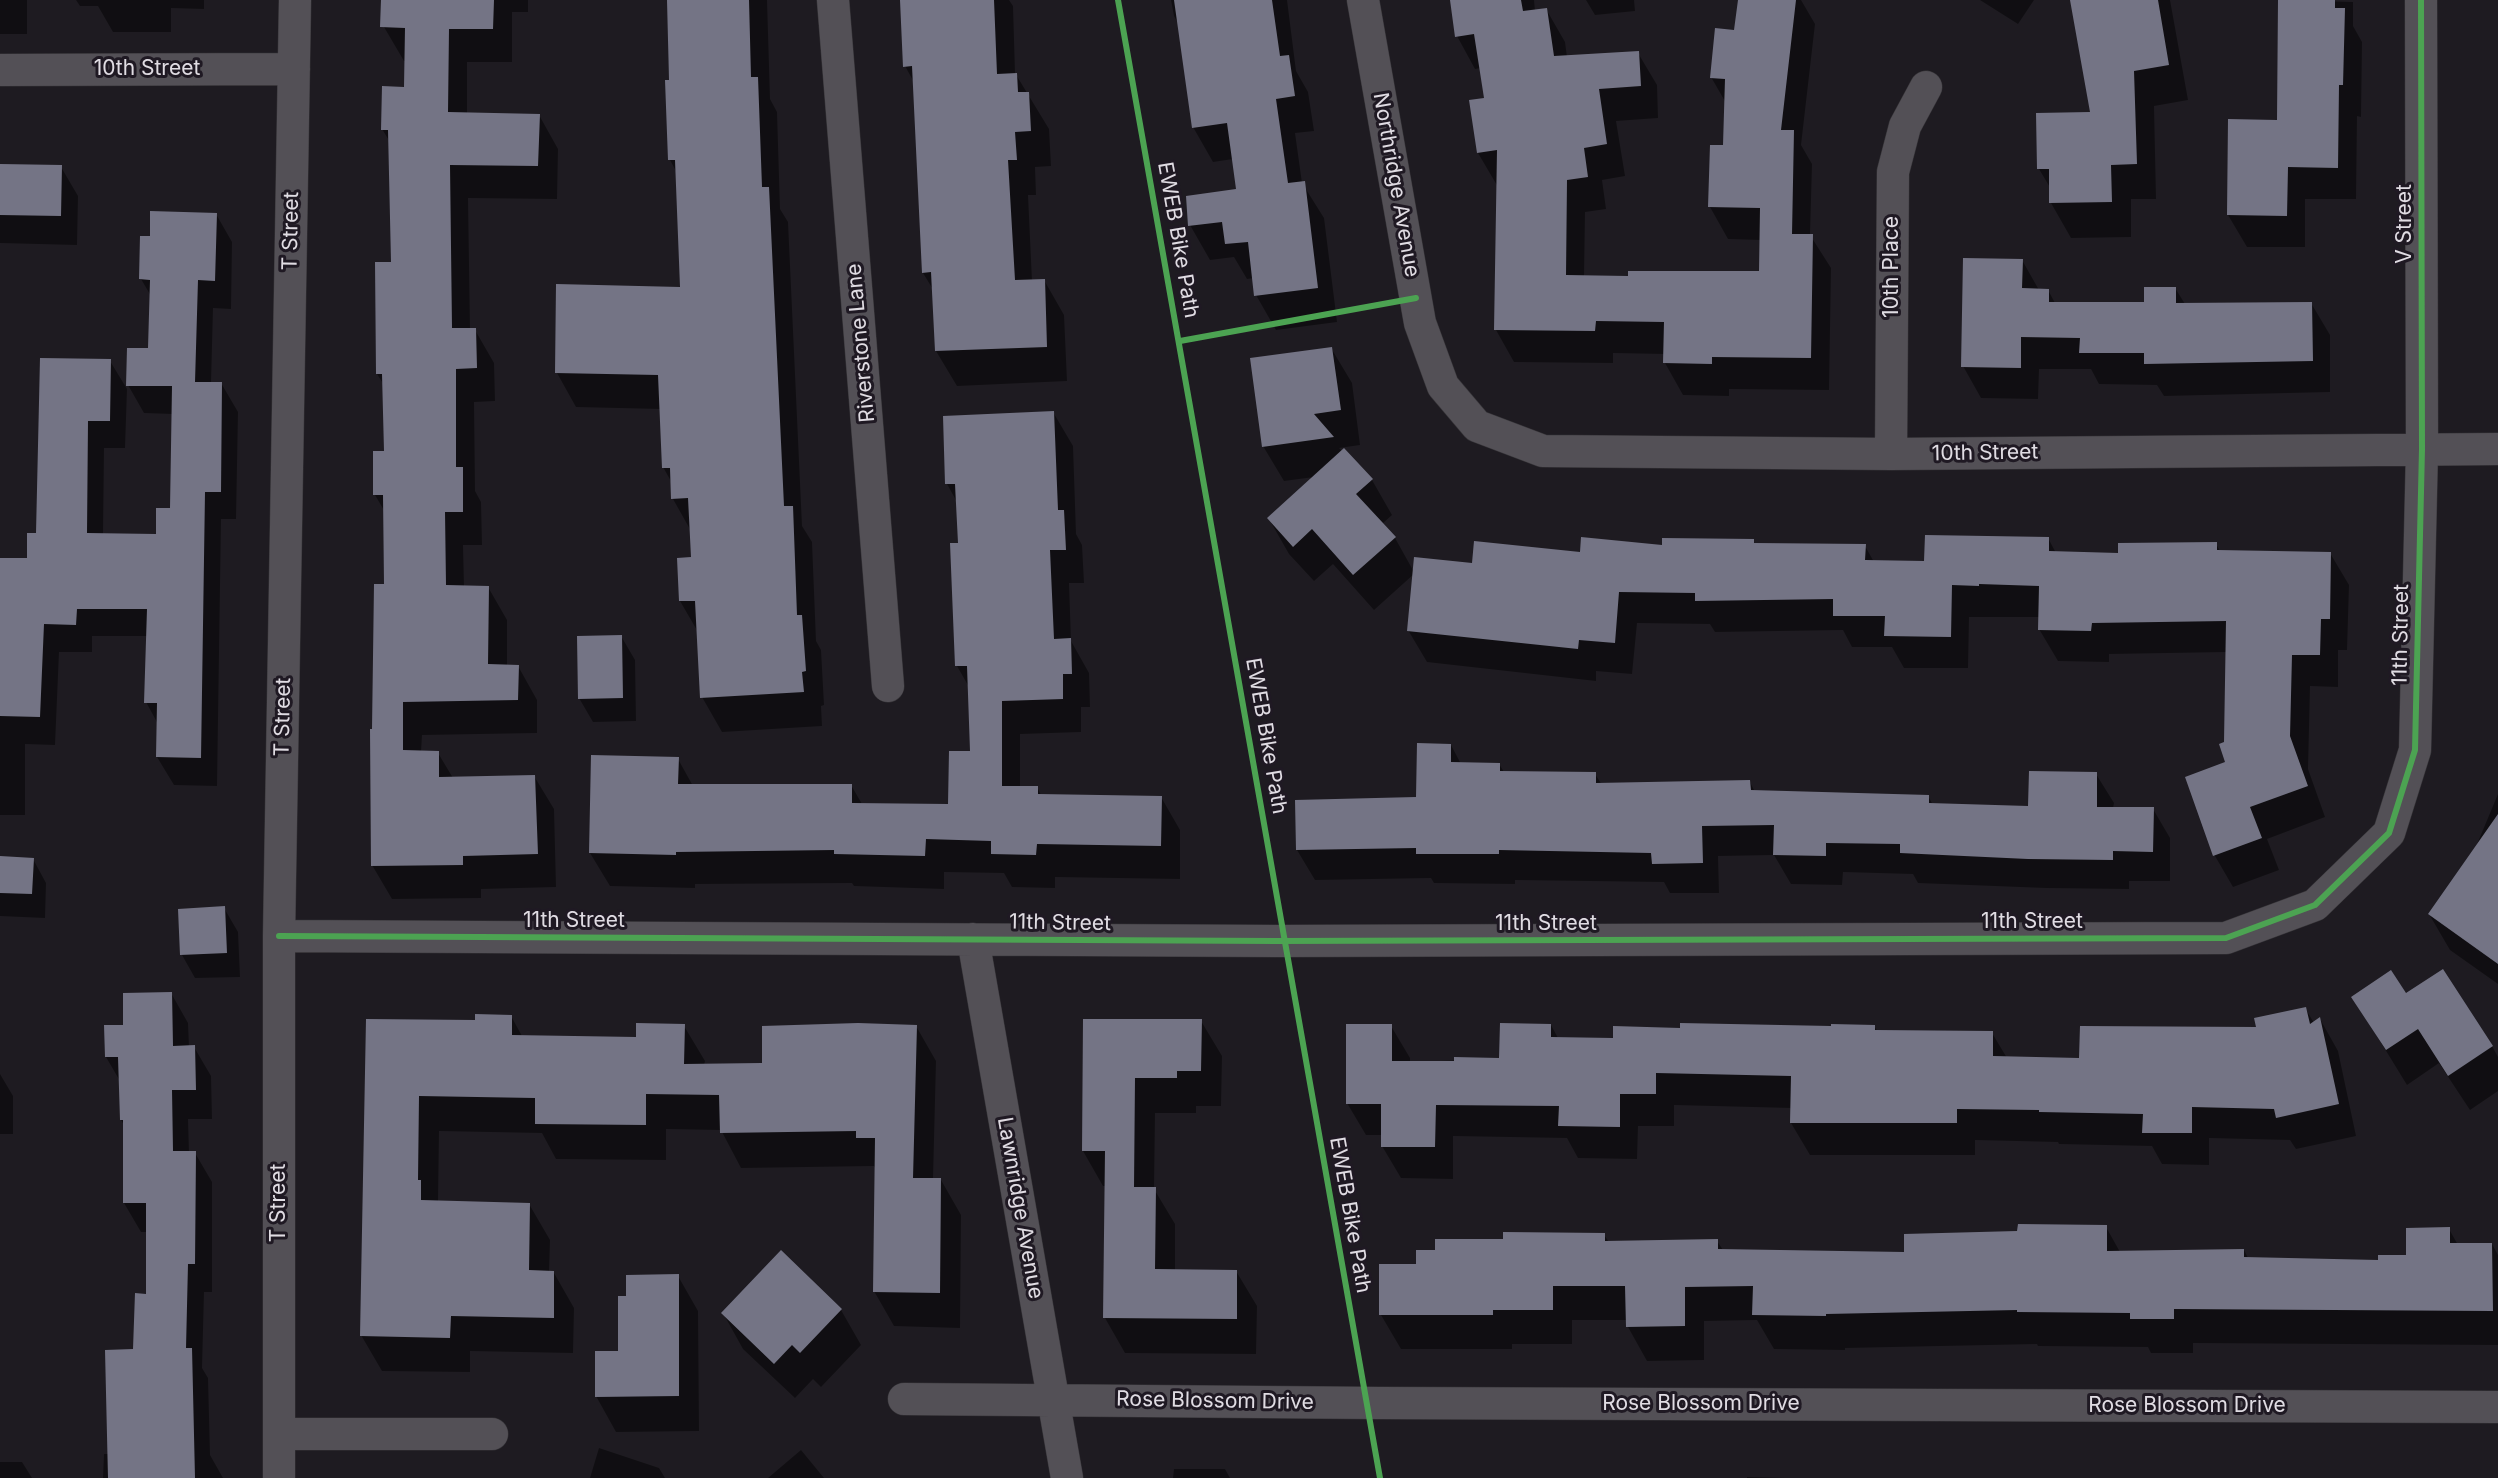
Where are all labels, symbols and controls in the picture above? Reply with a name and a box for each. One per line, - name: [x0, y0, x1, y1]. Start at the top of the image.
- street label: 10th Street: [94, 56, 200, 82]
- street label: Northridge Avenue: [1367, 91, 1425, 279]
- street label: EWEB Bike Path: [1152, 160, 1204, 320]
- street label: V Street: [2392, 184, 2418, 264]
- street label: T Street: [278, 191, 304, 271]
- street label: 10th Place: [1879, 216, 1905, 318]
- street label: Riverstone Lane: [842, 263, 880, 423]
- street label: 10th Street: [1932, 439, 2038, 467]
- street label: 11th Street: [2388, 584, 2414, 686]
- street label: EWEB Bike Path: [1240, 656, 1292, 816]
- street label: T Street: [270, 677, 296, 757]
- street label: 11th Street: [523, 908, 625, 934]
- street label: 11th Street: [1981, 909, 2083, 935]
- street label: 11th Street: [1009, 910, 1111, 936]
- street label: 11th Street: [1495, 911, 1597, 937]
- street label: Lawnridge Avenue: [992, 1115, 1048, 1301]
- street label: EWEB Bike Path: [1324, 1135, 1376, 1295]
- street label: T Street: [266, 1164, 292, 1242]
- street label: Rose Blossom Drive: [1116, 1387, 1314, 1415]
- street label: Rose Blossom Drive: [1602, 1391, 1800, 1417]
- street label: Rose Blossom Drive: [2088, 1393, 2286, 1419]

